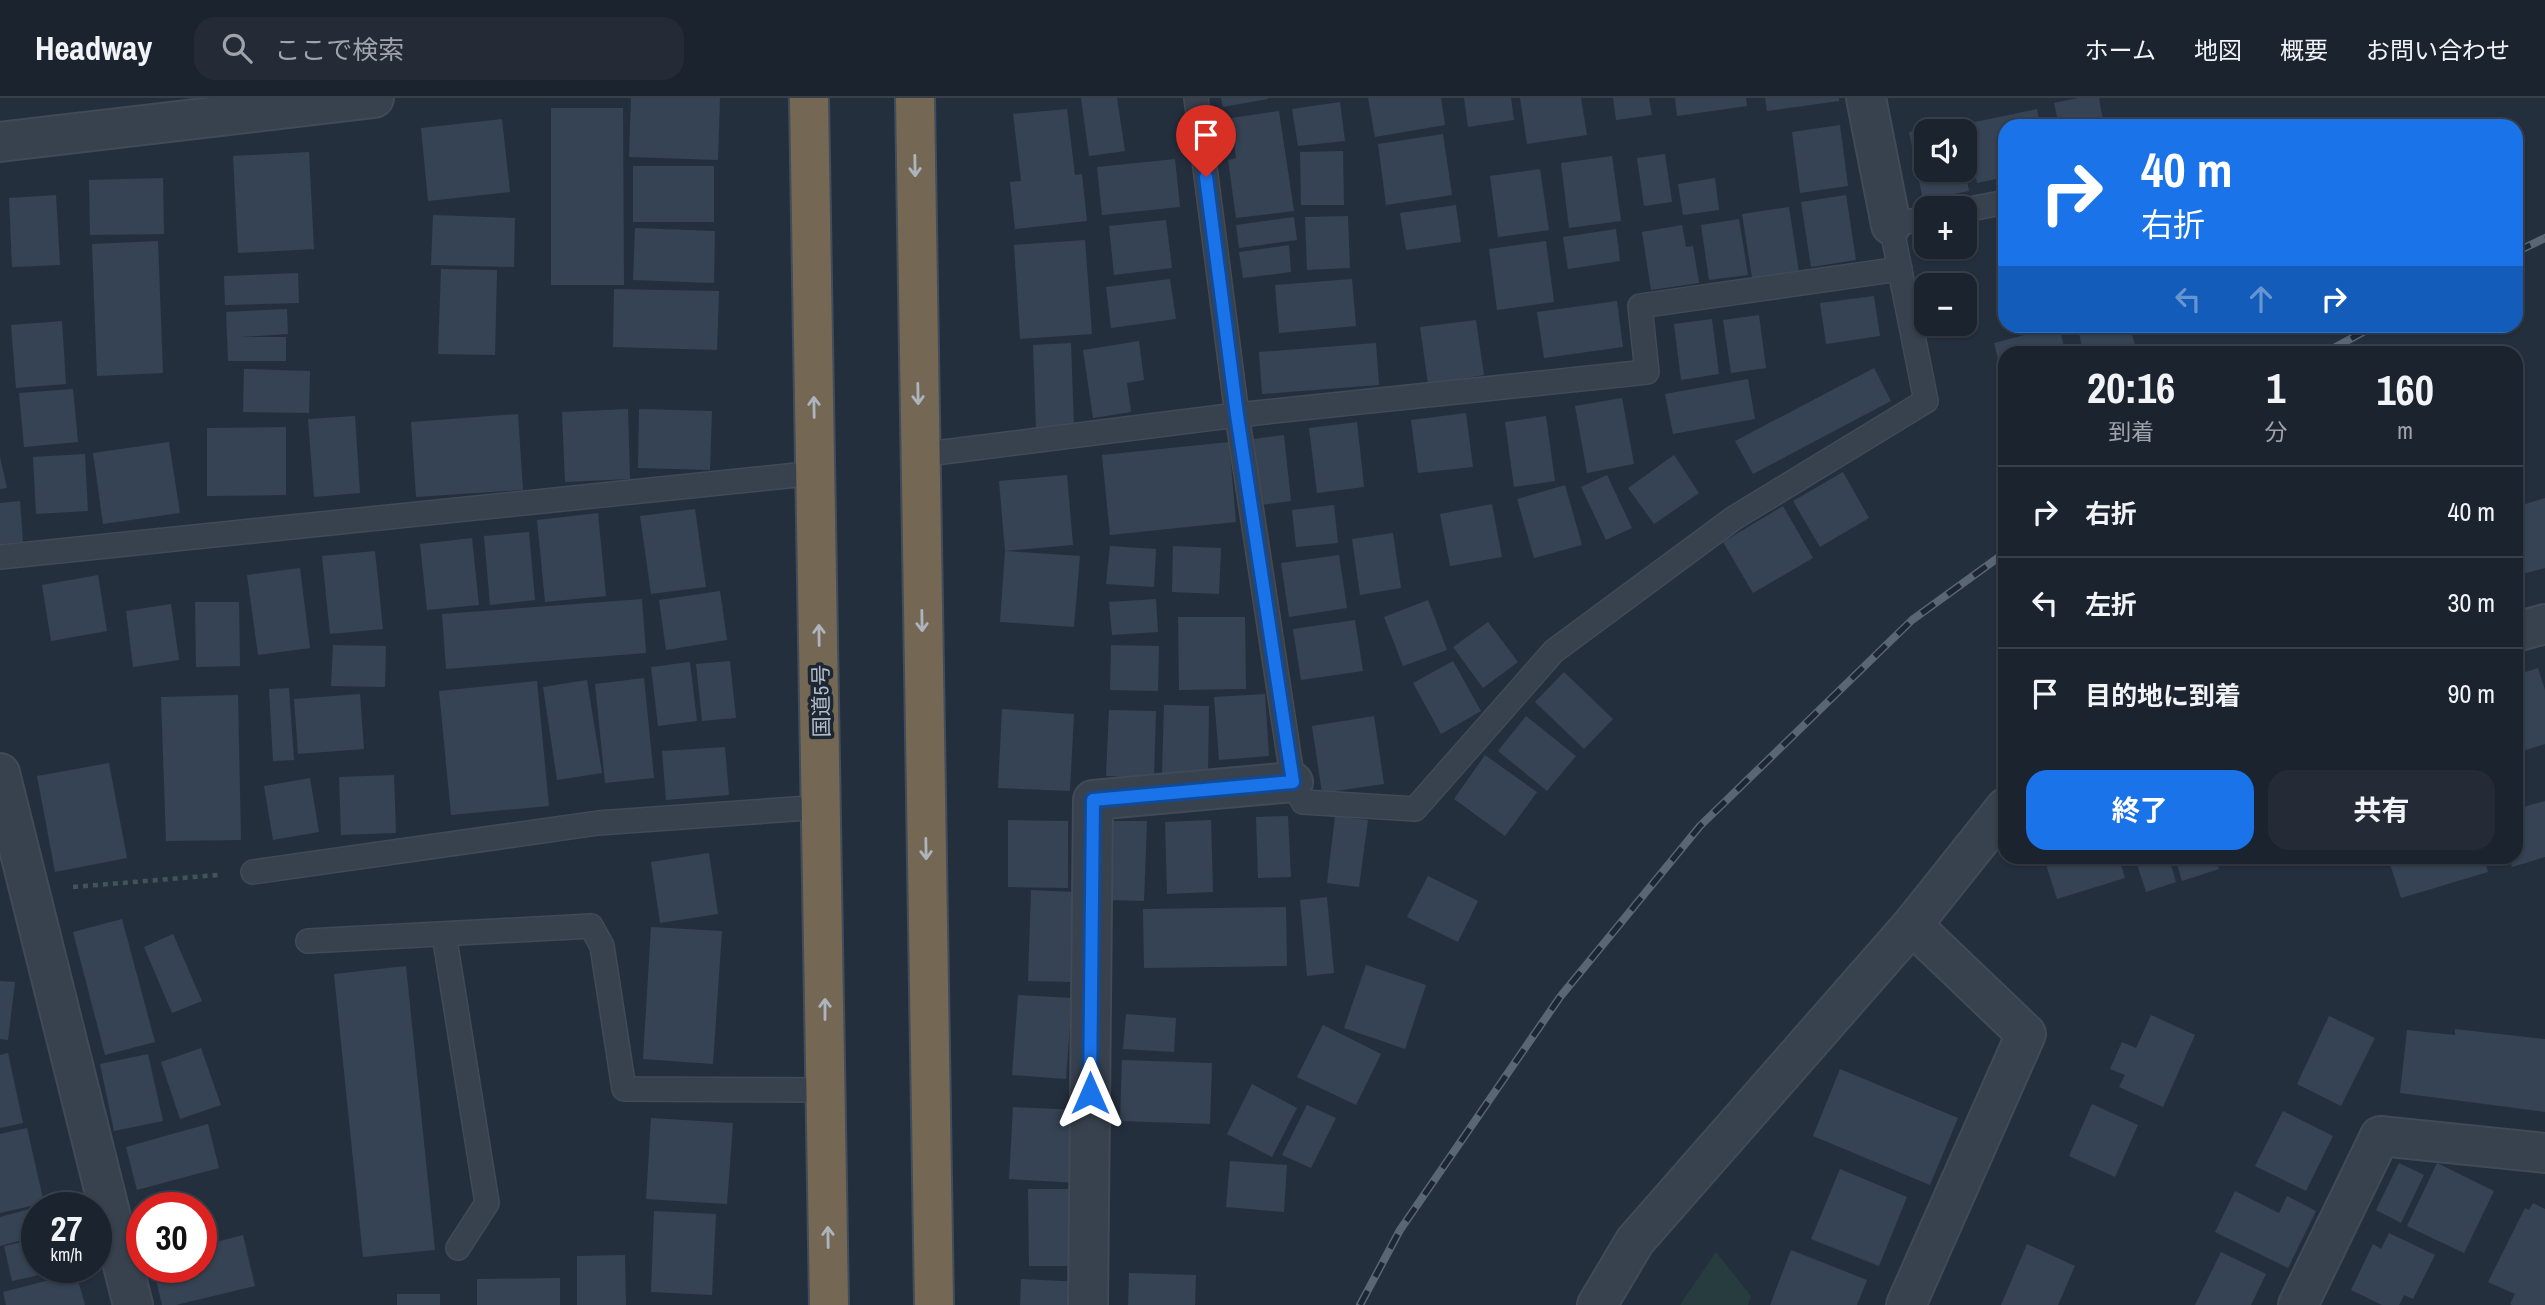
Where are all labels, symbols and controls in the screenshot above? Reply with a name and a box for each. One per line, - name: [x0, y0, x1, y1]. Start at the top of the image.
- search box: [194, 17, 684, 80]
- text: Headway: [35, 26, 152, 70]
- icon: search: [218, 29, 256, 67]
- text: ここで検索: [274, 32, 404, 67]
- text: ホーム: [2085, 34, 2156, 66]
- text: 地図: [2194, 34, 2242, 66]
- text: 概要: [2280, 34, 2328, 66]
- text: お問い合わせ: [2366, 34, 2510, 66]
- pin: [1176, 105, 1236, 177]
- icon: arrive: [1187, 116, 1225, 154]
- map controls: [1914, 119, 1977, 336]
- button: sound: [1914, 119, 1977, 182]
- text: 40 m: [2141, 136, 2233, 202]
- icon: right: [2026, 147, 2117, 238]
- one-way arrow: [909, 154, 922, 177]
- button: +: [1914, 196, 1977, 259]
- text: 右折: [2141, 203, 2205, 246]
- button: −: [1914, 273, 1977, 336]
- icon: left: [2169, 280, 2207, 318]
- icon: ahead: [2242, 280, 2280, 318]
- icon: right: [2315, 280, 2353, 318]
- text: 20:16: [2087, 360, 2175, 416]
- text: 1: [2266, 360, 2285, 416]
- text: 160: [2376, 362, 2434, 418]
- one-way arrow: [911, 382, 925, 405]
- one-way arrow: [808, 396, 821, 419]
- text: m: [2397, 415, 2413, 446]
- text: 到着: [2108, 416, 2154, 447]
- text: 分: [2264, 416, 2287, 447]
- icon: right: [2026, 493, 2064, 531]
- text: 40 m: [2448, 494, 2495, 529]
- text: 右折: [2085, 496, 2137, 531]
- icon: left: [2026, 584, 2064, 622]
- text: 30 m: [2448, 585, 2495, 620]
- text: 左折: [2085, 587, 2137, 622]
- one-way arrow: [915, 609, 929, 632]
- one-way arrow: [813, 624, 826, 647]
- street label: 国道5号: [806, 664, 836, 738]
- icon: arrive: [2026, 675, 2064, 713]
- text: 90 m: [2448, 676, 2495, 711]
- text: 目的地に到着: [2085, 678, 2241, 713]
- button: 終了: [2026, 770, 2254, 850]
- button: 共有: [2268, 770, 2495, 850]
- one-way arrow: [919, 837, 933, 860]
- one-way arrow: [818, 998, 832, 1021]
- position arrow: [1053, 1056, 1127, 1130]
- speed limit sign: 30: [126, 1192, 217, 1283]
- text: 27: [51, 1205, 82, 1252]
- one-way arrow: [821, 1226, 834, 1249]
- text: km/h: [51, 1242, 83, 1267]

